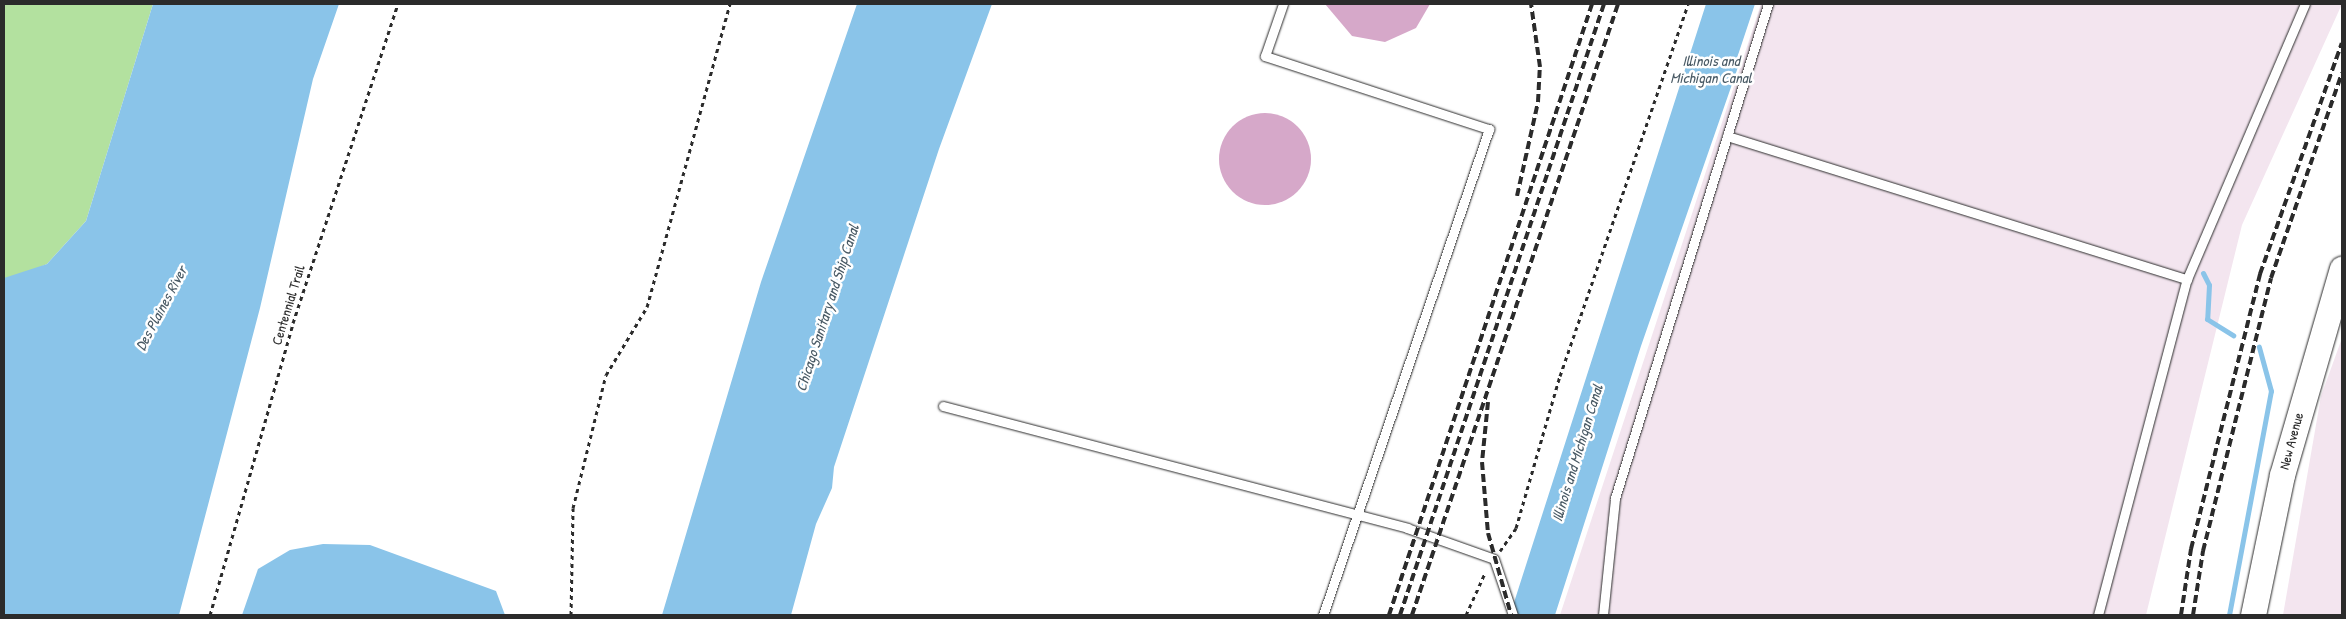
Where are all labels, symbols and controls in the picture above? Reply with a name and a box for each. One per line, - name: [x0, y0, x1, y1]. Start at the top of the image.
- water label: Illinois and Michigan Canal: [1670, 51, 1752, 86]
- water label: Chicago Sanitary and Ship Canal: [791, 222, 863, 394]
- water label: Des Plaines River: [131, 263, 191, 353]
- street label: Centennial Trail: [268, 263, 308, 347]
- water label: Illinois and Michigan Canal: [1548, 382, 1606, 524]
- street label: New Avenue: [2275, 411, 2307, 471]

